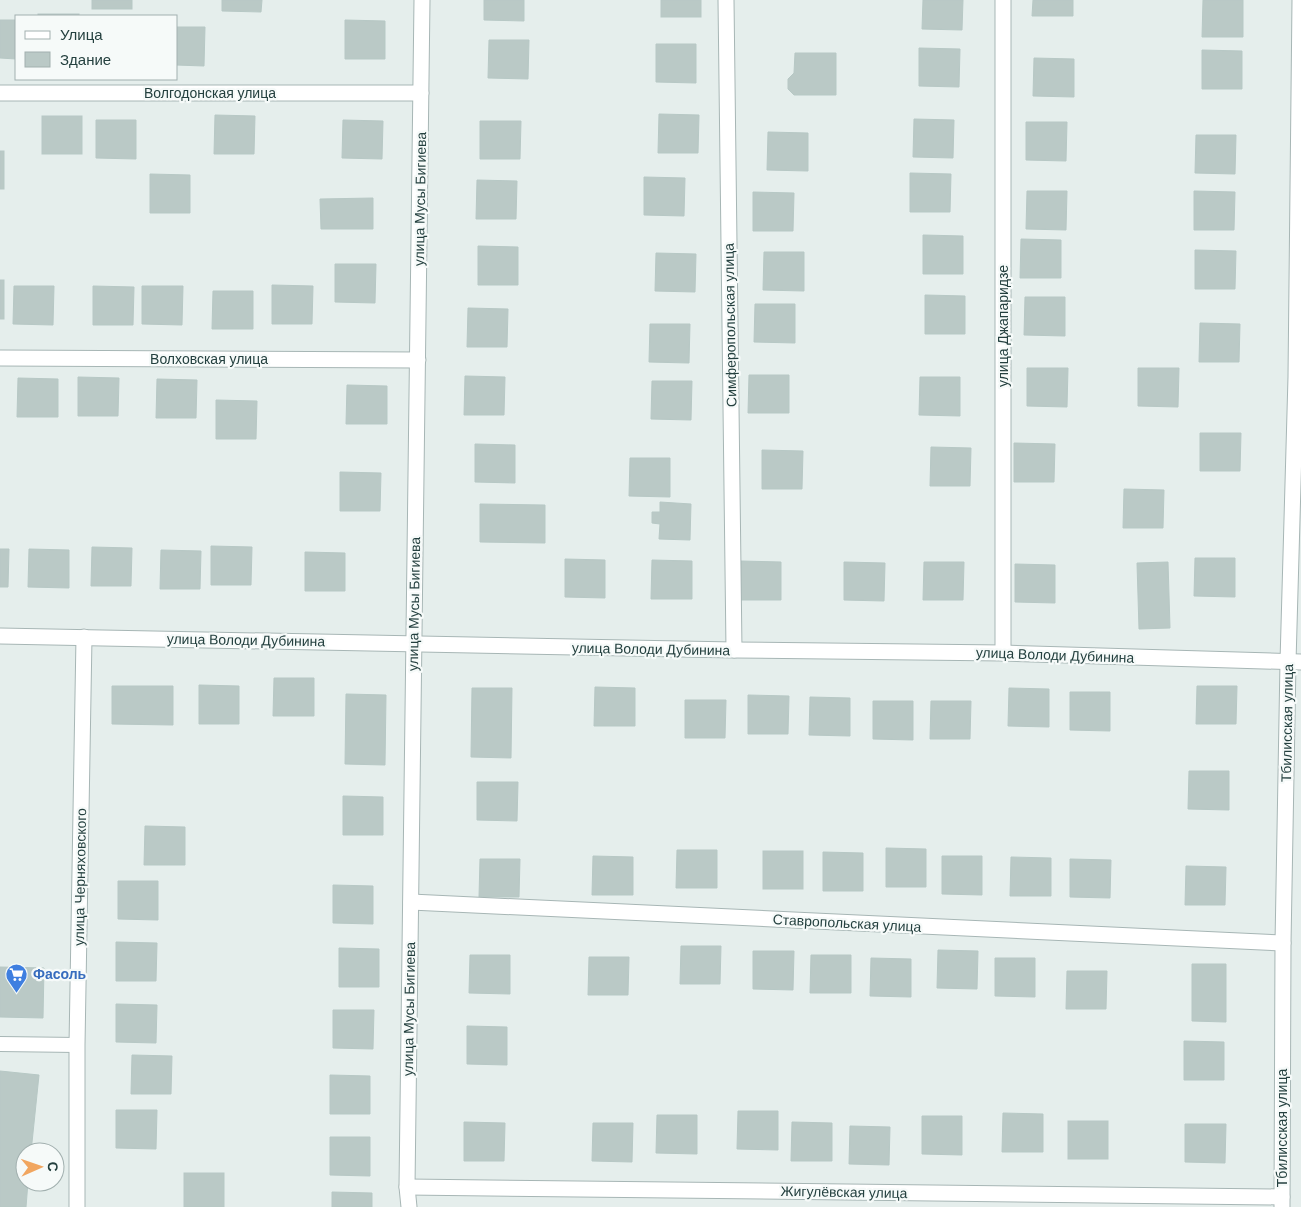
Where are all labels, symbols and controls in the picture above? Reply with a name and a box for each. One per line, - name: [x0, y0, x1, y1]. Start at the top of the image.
- legend: [15, 15, 178, 80]
- text: Улица: [60, 25, 103, 45]
- text: Здание: [60, 50, 111, 70]
- street label: Волгодонская улица: [144, 84, 276, 102]
- street label: улица Мусы Бигиева: [410, 131, 430, 266]
- street label: Симферопольская улица: [720, 243, 740, 407]
- street label: улица Джапаридзе: [994, 265, 1012, 387]
- street label: Волховская улица: [150, 350, 268, 368]
- street label: улица Мусы Бигиева: [404, 536, 424, 671]
- street label: улица Володи Дубинина: [167, 630, 326, 650]
- street label: улица Володи Дубинина: [572, 639, 731, 659]
- street label: улица Володи Дубинина: [976, 643, 1135, 667]
- street label: Тбилисская улица: [1277, 663, 1297, 782]
- street label: улица Черняховского: [70, 808, 90, 946]
- street label: Ставропольская улица: [772, 910, 922, 936]
- street label: улица Мусы Бигиева: [399, 941, 419, 1076]
- supermarket icon: Фасоль: [5, 962, 29, 993]
- place label: Фасоль: [33, 965, 87, 983]
- street label: Тбилисская улица: [1273, 1069, 1291, 1187]
- north arrow: [15, 1142, 65, 1192]
- text: С: [44, 1161, 62, 1172]
- street label: Жигулёвская улица: [780, 1182, 908, 1202]

